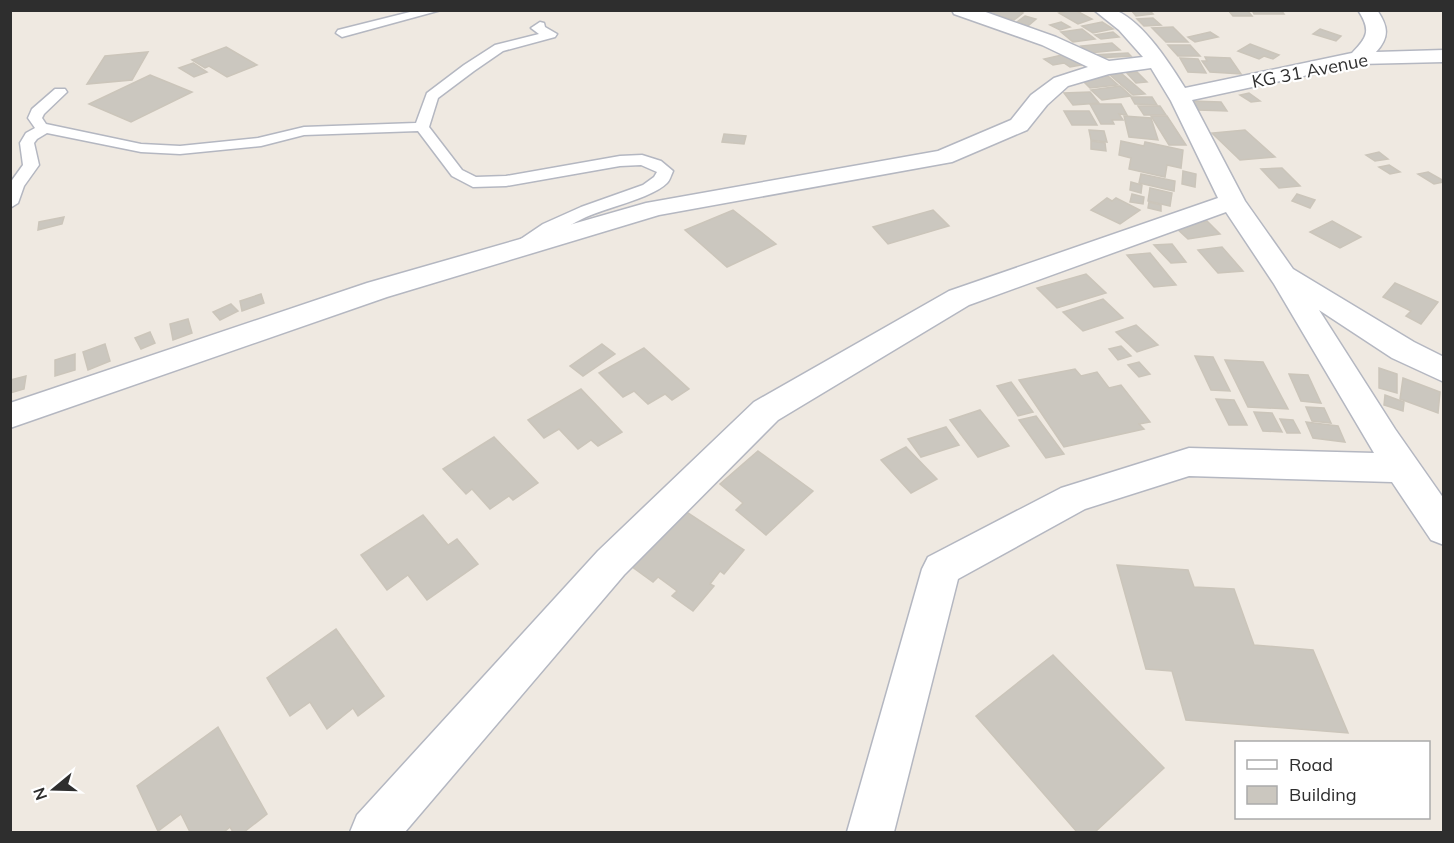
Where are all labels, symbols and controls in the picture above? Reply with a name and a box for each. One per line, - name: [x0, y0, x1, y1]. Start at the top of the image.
- street label: KG 31 Avenue: [1250, 48, 1370, 93]
- legend: [1235, 741, 1430, 819]
- text: Road: [1289, 753, 1333, 776]
- north arrow: [24, 759, 84, 819]
- text: Building: [1289, 783, 1357, 806]
- text: N: [28, 785, 51, 803]

